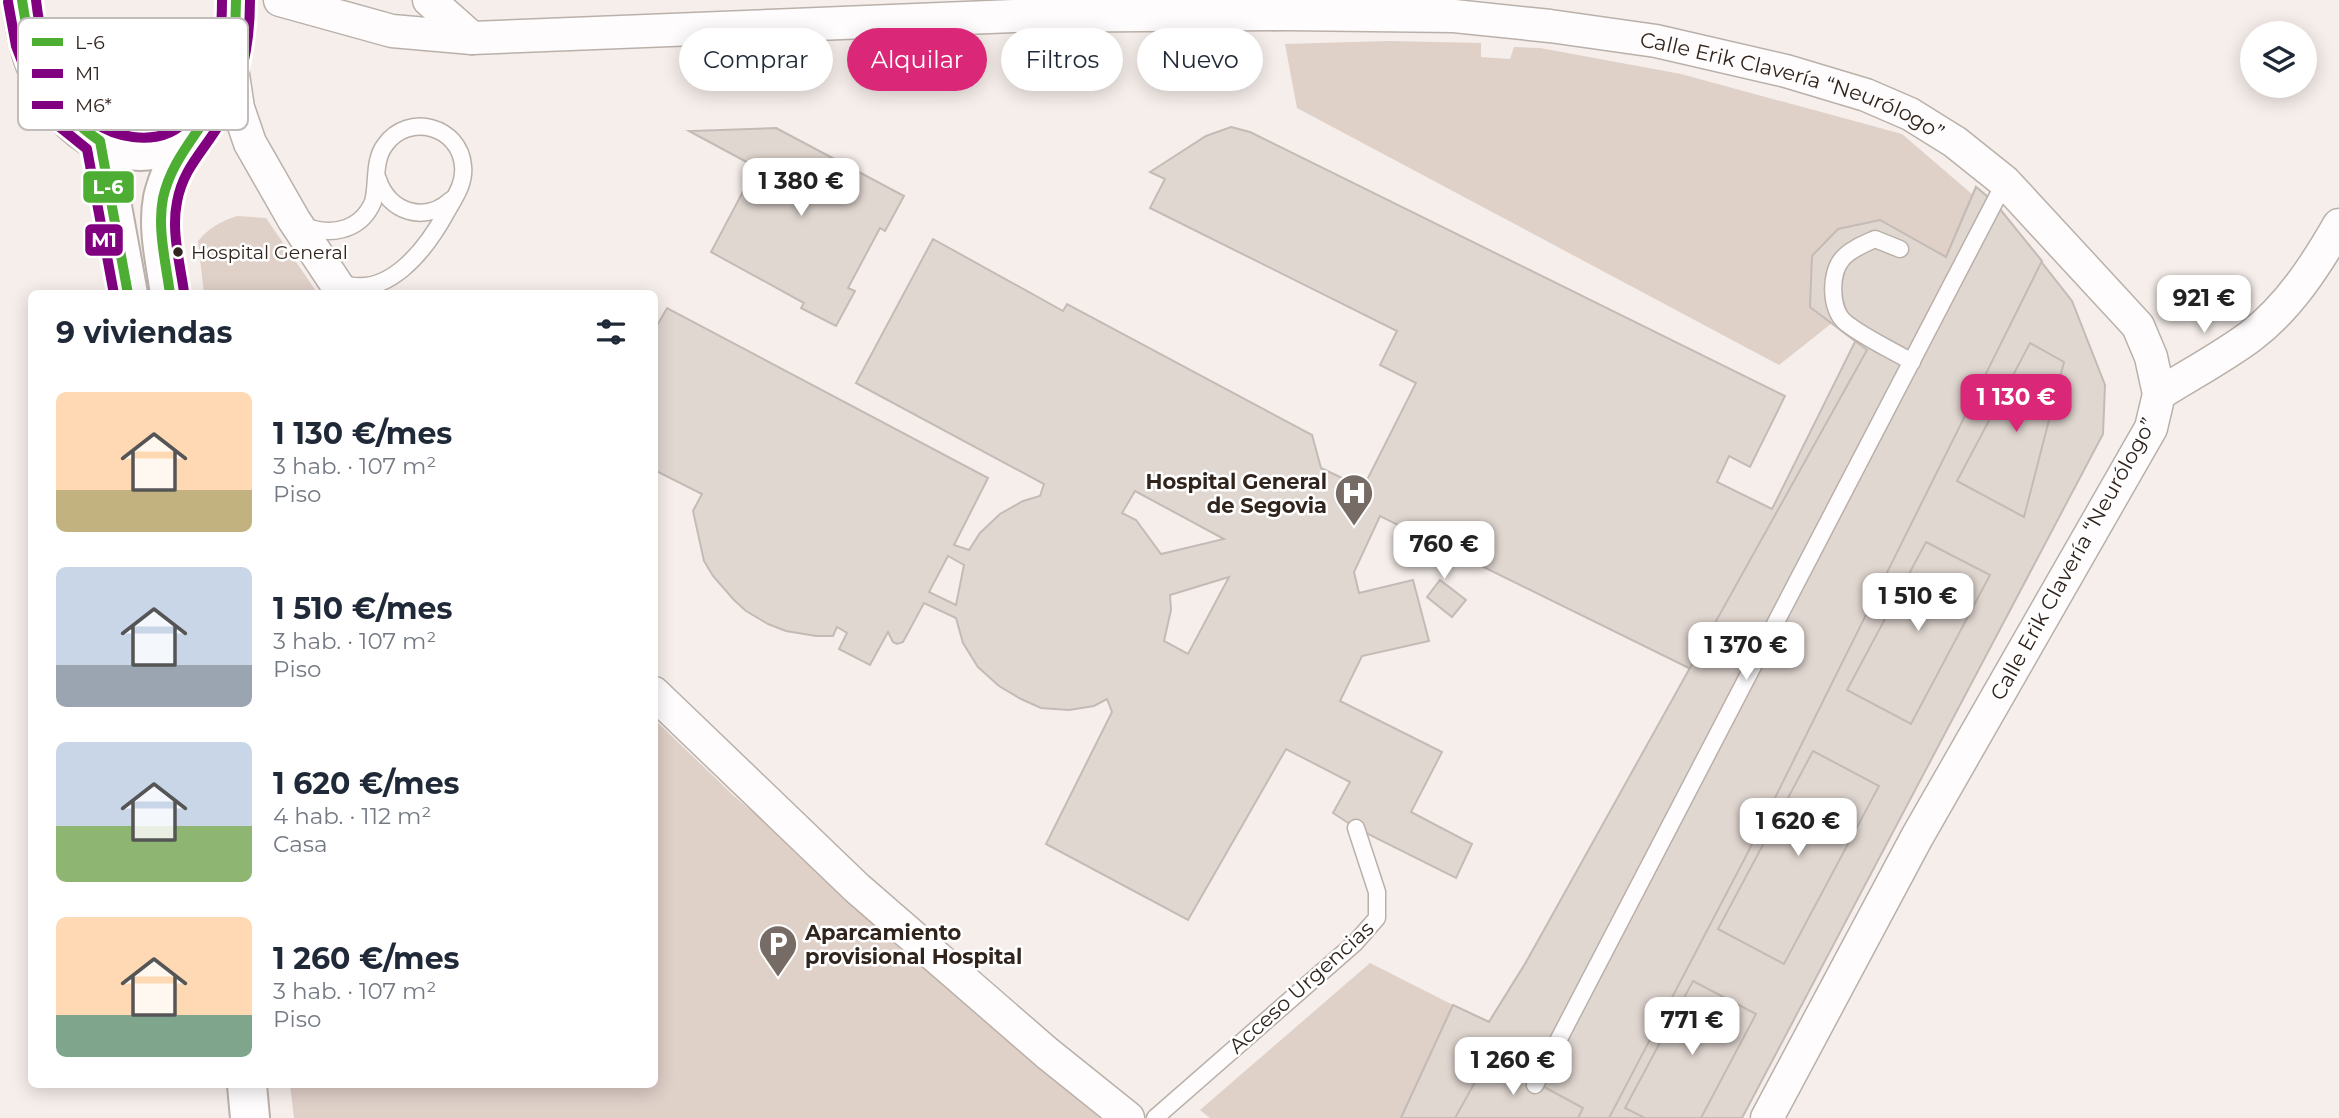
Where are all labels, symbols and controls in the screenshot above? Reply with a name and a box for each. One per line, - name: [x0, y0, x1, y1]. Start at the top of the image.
- legend: [18, 18, 248, 130]
- map controls: [2240, 21, 2317, 98]
- button: layers: [2240, 21, 2317, 98]
- street label: Calle Erik Clavería “Neurólogo”: [1639, 26, 1949, 145]
- chip: Comprar: [679, 28, 833, 91]
- chip: Alquilar: [847, 28, 987, 91]
- chip: Filtros: [1001, 28, 1123, 91]
- chip: Nuevo: [1137, 28, 1263, 91]
- text: L-6: [75, 31, 105, 54]
- text: M1: [75, 62, 100, 85]
- text: M6*: [75, 94, 112, 117]
- pin: 1 380 €: [736, 158, 866, 218]
- text: 1 380 €: [758, 167, 844, 195]
- line badge: L-6: [82, 170, 135, 204]
- text: L-6: [93, 176, 123, 199]
- line badge: M1: [84, 223, 124, 257]
- text: M1: [91, 229, 117, 252]
- place label: Hospital General: [191, 241, 348, 264]
- marker: Hospital General: [171, 245, 185, 259]
- pin: 921 €: [2155, 276, 2253, 335]
- text: 921 €: [2173, 284, 2235, 312]
- icon: filters: [592, 313, 630, 351]
- text: 9 viviendas: [56, 314, 233, 351]
- pin: 1 130 €: [1951, 374, 2081, 434]
- text: 1 130 €: [1977, 383, 2055, 411]
- street label: Calle Erik Clavería “Neurólogo”: [1985, 414, 2161, 704]
- text: 1 130 €/mes: [273, 415, 452, 452]
- icon: home: [112, 420, 196, 504]
- text: 3 hab. · 107 m²: [273, 452, 436, 480]
- place label: Hospital General de Segovia: [1146, 469, 1327, 518]
- hospital icon: Hospital General de Segovia: [1333, 472, 1375, 527]
- text: Piso: [273, 480, 321, 508]
- pin: 760 €: [1395, 522, 1493, 581]
- text: 760 €: [1409, 530, 1479, 558]
- pin: 1 510 €: [1853, 574, 1983, 633]
- text: 1 510 €: [1878, 582, 1958, 610]
- text: 1 510 €/mes: [273, 590, 452, 627]
- icon: home: [112, 595, 196, 679]
- pin: 1 370 €: [1681, 622, 1811, 682]
- text: 3 hab. · 107 m²: [273, 627, 436, 655]
- text: 1 370 €: [1704, 631, 1788, 659]
- text: Piso: [273, 655, 321, 683]
- text: 1 620 €/mes: [273, 765, 460, 802]
- icon: home: [112, 770, 196, 854]
- pin: 1 620 €: [1733, 798, 1863, 858]
- text: 4 hab. · 112 m²: [273, 802, 431, 830]
- text: 1 620 €: [1756, 807, 1840, 835]
- text: Casa: [273, 830, 328, 858]
- street label: Acceso Urgencias: [1224, 916, 1378, 1058]
- place label: Aparcamiento provisional Hospital: [804, 920, 1022, 969]
- parking icon: Aparcamiento provisional Hospital: [757, 923, 799, 978]
- text: 1 260 €/mes: [273, 940, 460, 977]
- icon: home: [112, 945, 196, 1029]
- text: 3 hab. · 107 m²: [273, 977, 436, 1005]
- pin: 771 €: [1643, 998, 1741, 1057]
- text: Piso: [273, 1005, 321, 1033]
- text: 771 €: [1661, 1006, 1723, 1034]
- pin: 1 260 €: [1448, 1038, 1578, 1097]
- text: 1 260 €: [1471, 1046, 1555, 1074]

